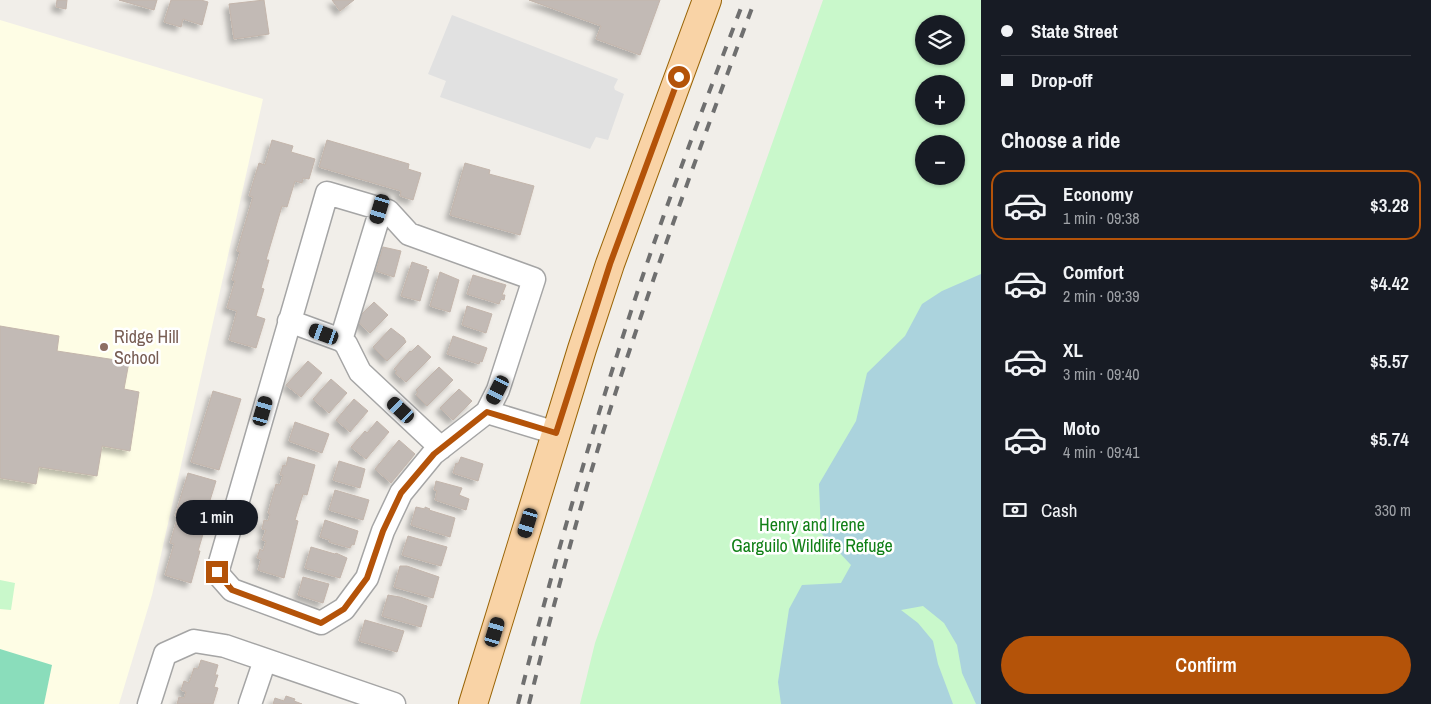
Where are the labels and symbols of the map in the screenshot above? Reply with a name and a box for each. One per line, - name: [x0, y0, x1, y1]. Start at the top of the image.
- route start: [668, 66, 690, 88]
- car: [368, 192, 391, 226]
- car: [307, 322, 340, 346]
- place label: Ridge Hill School: [114, 324, 179, 370]
- marker: Ridge Hill School: [98, 341, 110, 353]
- car: [484, 373, 511, 407]
- car: [384, 394, 417, 426]
- car: [251, 395, 274, 427]
- callout: 1 min: [176, 500, 258, 534]
- car: [516, 506, 539, 540]
- park label: Henry and Irene Garguilo Wildlife Refuge: [731, 512, 893, 558]
- route end: [206, 561, 228, 583]
- car: [483, 615, 506, 649]

